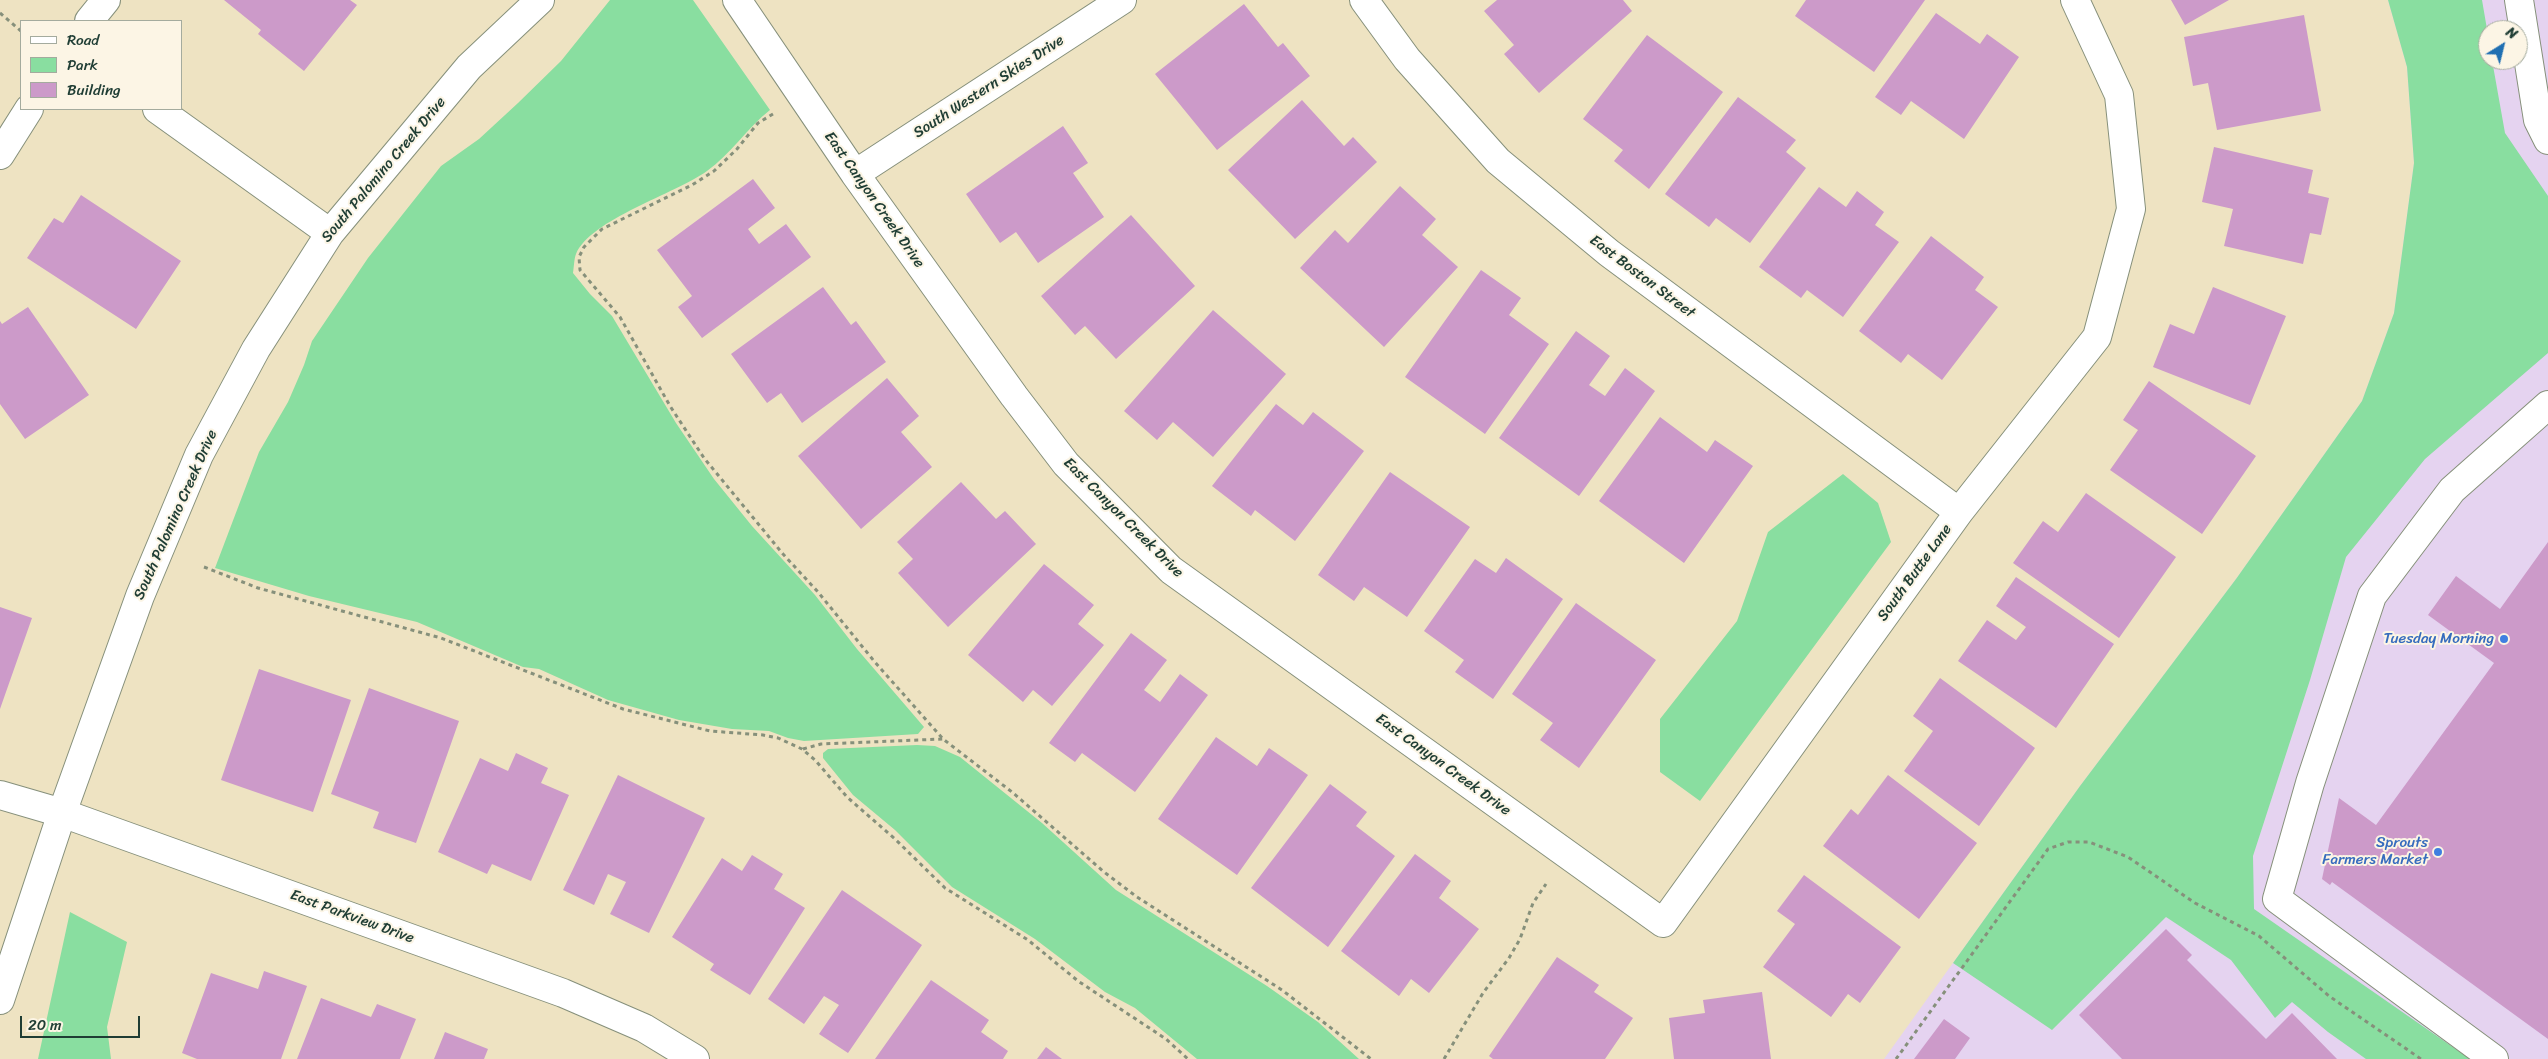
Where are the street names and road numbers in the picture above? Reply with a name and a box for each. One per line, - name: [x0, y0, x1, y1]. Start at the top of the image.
- street label: South Western Skies Drive: [910, 32, 1068, 142]
- street label: South Palomino Creek Drive: [318, 94, 450, 246]
- street label: East Canyon Creek Drive: [820, 128, 928, 272]
- street label: East Boston Street: [1586, 232, 1698, 322]
- street label: South Palomino Creek Drive: [130, 427, 222, 603]
- street label: East Canyon Creek Drive: [1059, 454, 1187, 582]
- street label: South Butte Lane: [1874, 521, 1956, 625]
- street label: East Canyon Creek Drive: [1372, 710, 1514, 820]
- street label: East Parkview Drive: [288, 886, 416, 948]

